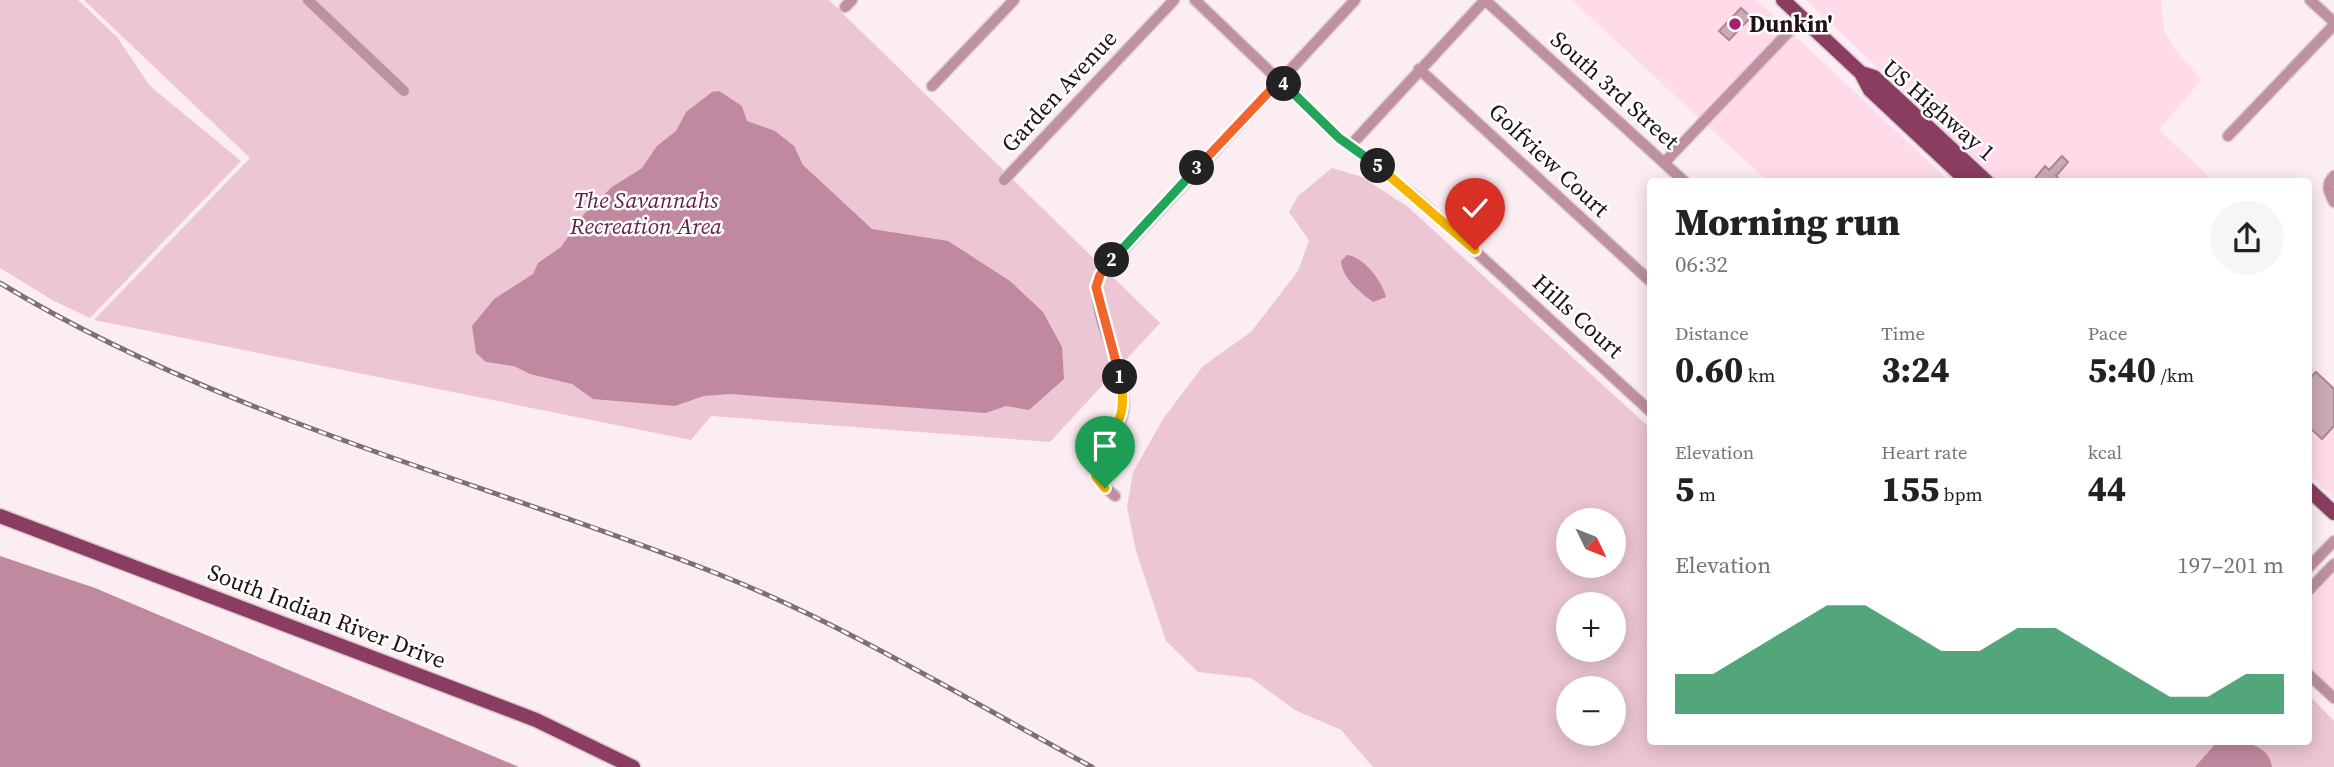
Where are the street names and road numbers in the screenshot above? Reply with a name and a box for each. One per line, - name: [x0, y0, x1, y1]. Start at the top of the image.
- street label: Garden Avenue: [994, 23, 1124, 159]
- street label: South 3rd Street: [1544, 24, 1687, 157]
- street label: US Highway 1: [1875, 52, 2003, 168]
- street label: Golfview Court: [1482, 96, 1617, 225]
- street label: Hills Court: [1526, 267, 1631, 366]
- street label: South Indian River Drive: [203, 556, 451, 676]

